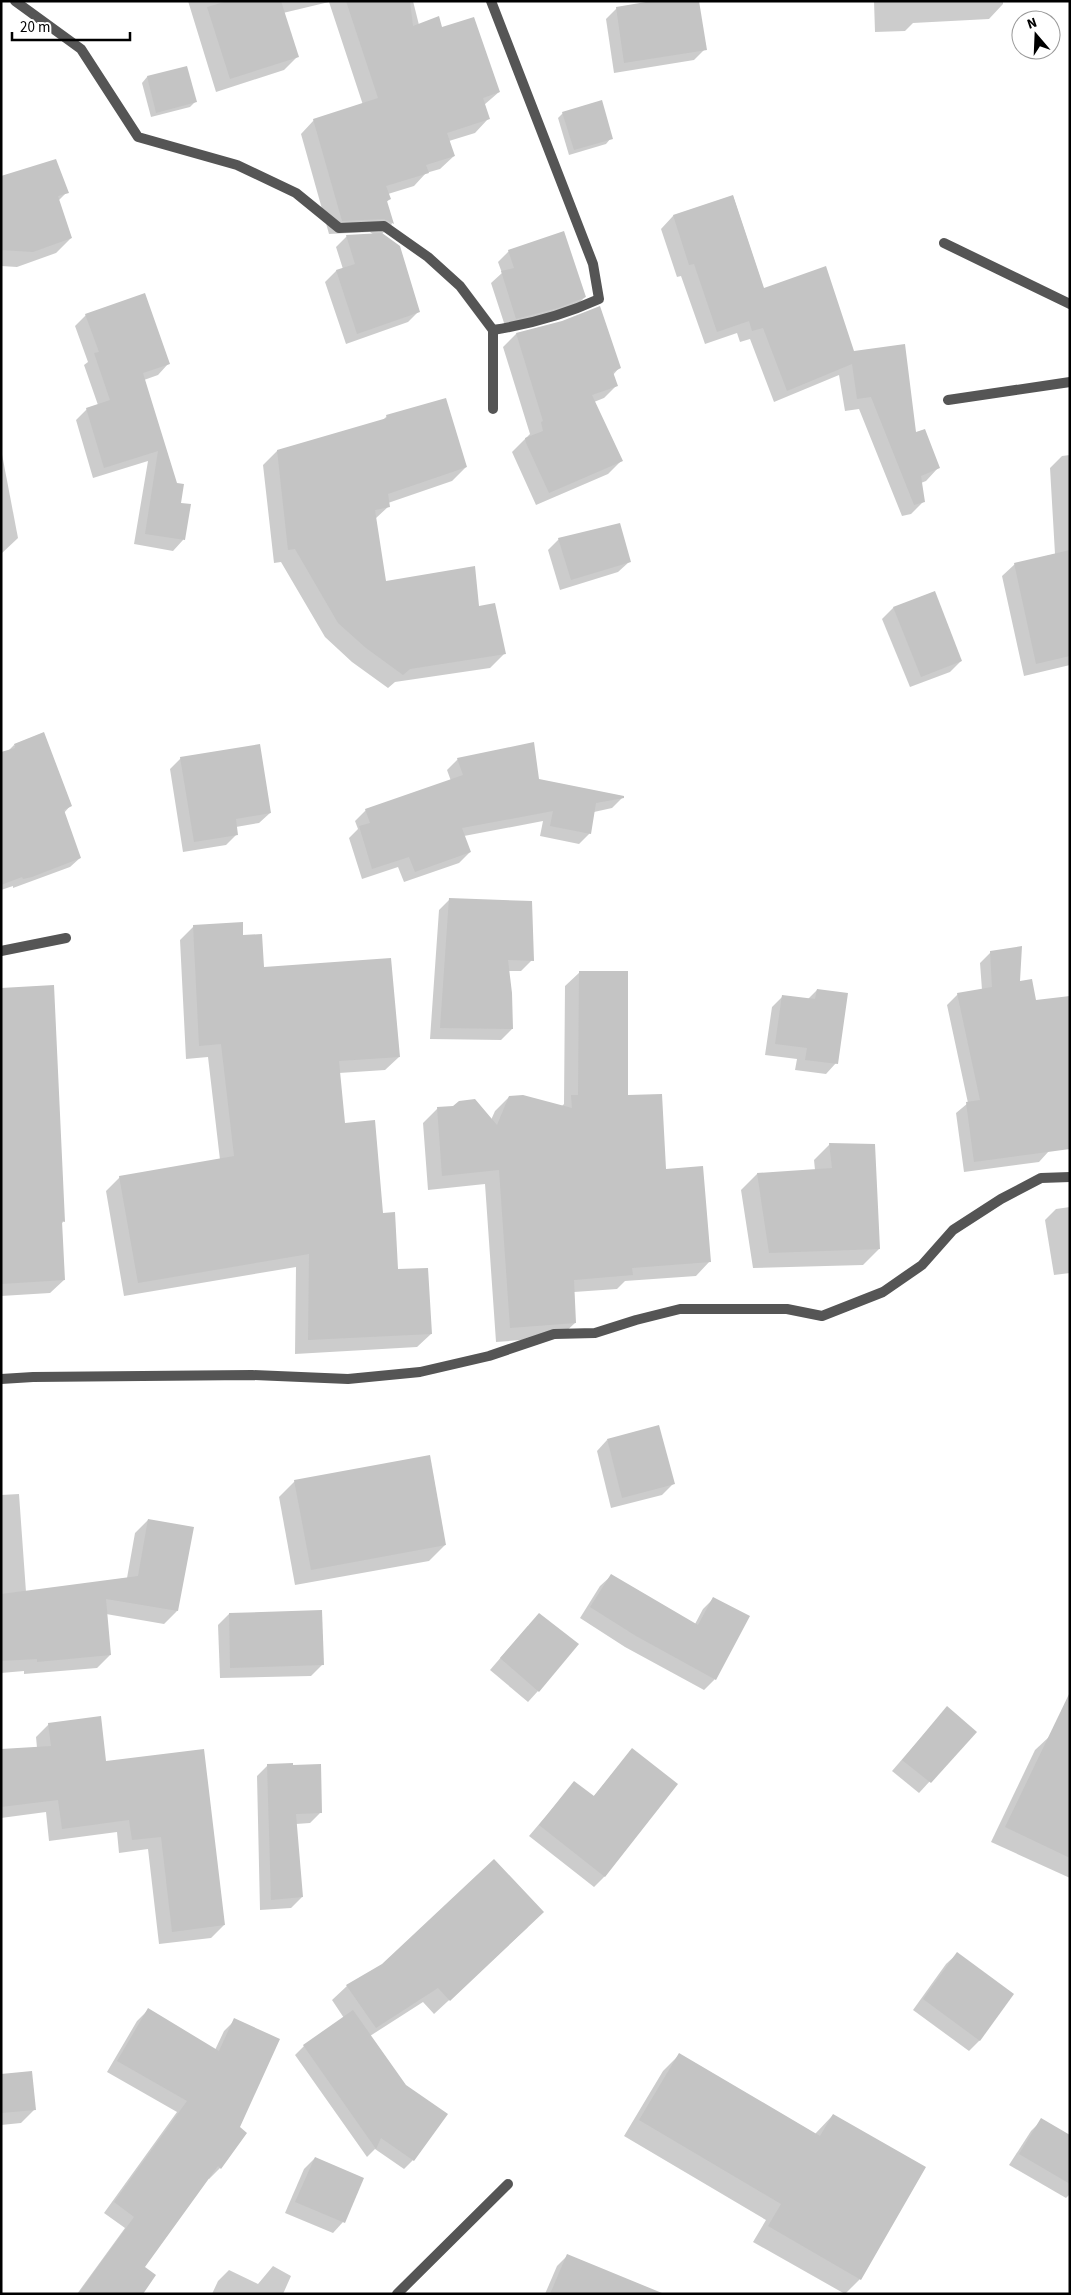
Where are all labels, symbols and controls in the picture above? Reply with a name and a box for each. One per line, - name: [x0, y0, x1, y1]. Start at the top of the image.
- scale bar: [12, 10, 130, 42]
- north arrow: [1011, 10, 1061, 60]
- text: N: [1024, 13, 1040, 35]
- text: 20 m: [20, 17, 50, 38]

